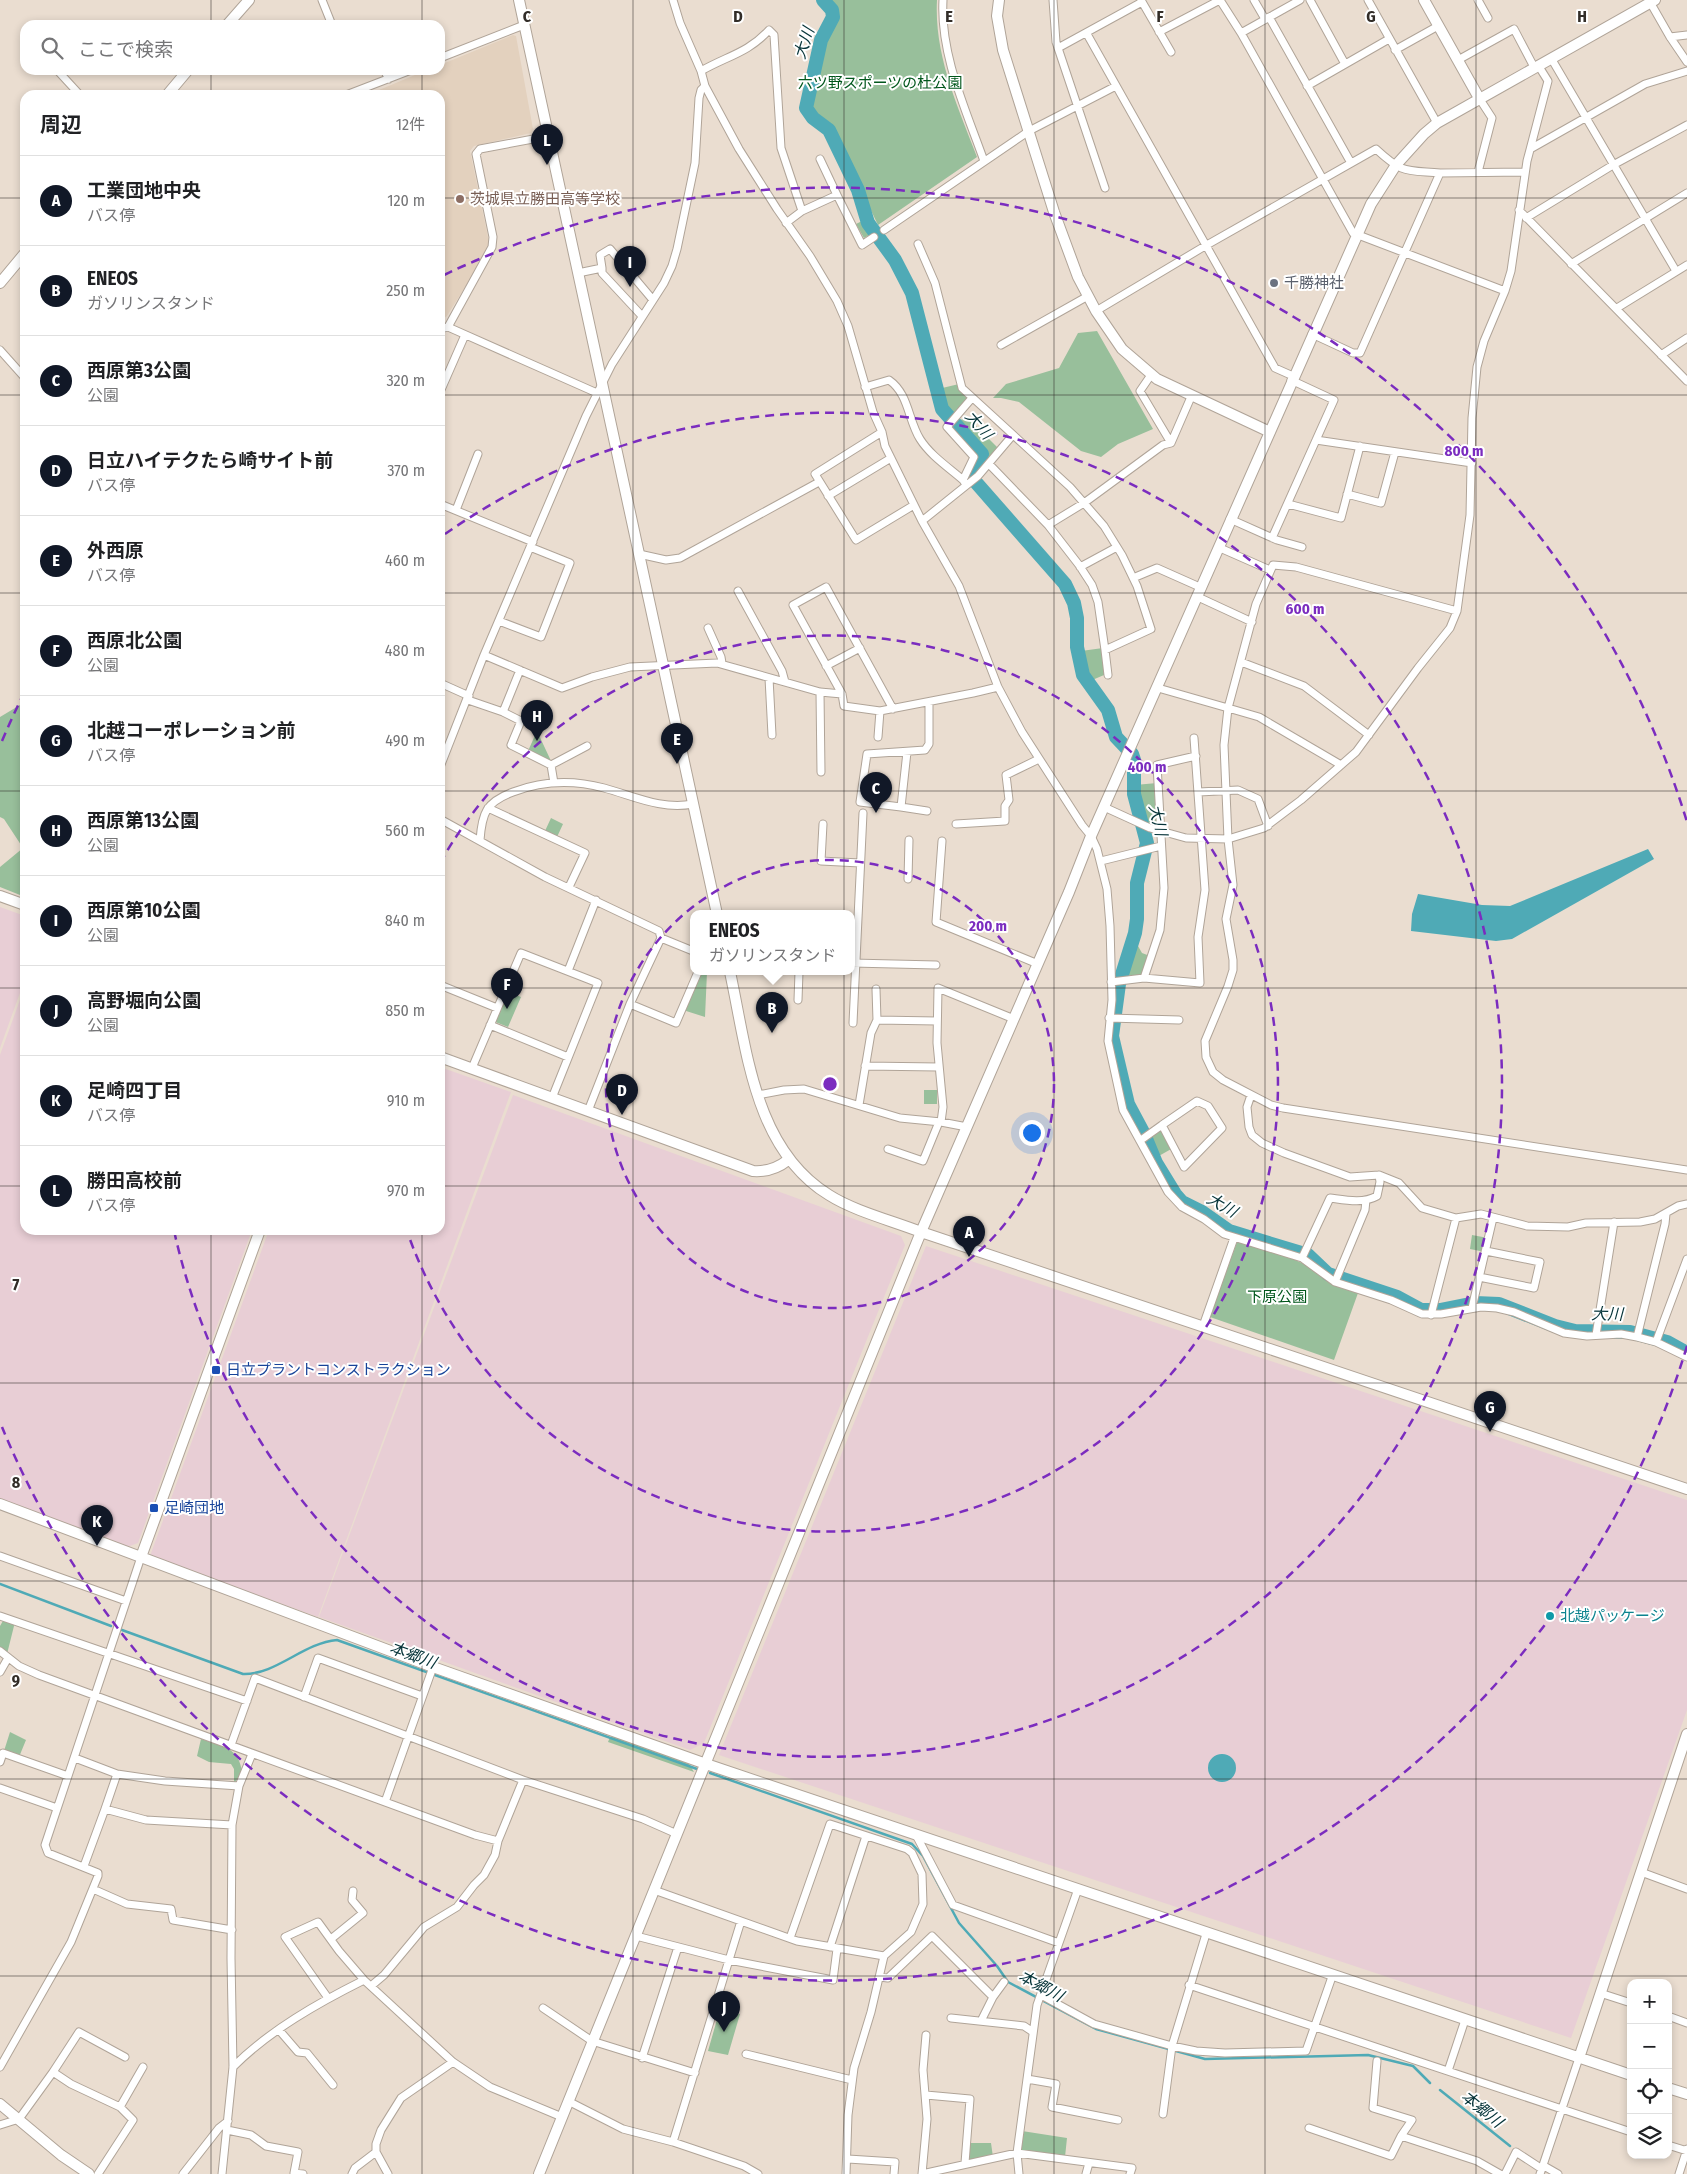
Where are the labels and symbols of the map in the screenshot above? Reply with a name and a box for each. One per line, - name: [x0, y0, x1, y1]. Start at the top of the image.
- text: C: [523, 7, 532, 26]
- text: D: [733, 7, 743, 26]
- text: E: [945, 7, 953, 26]
- text: F: [1156, 7, 1164, 26]
- text: G: [1366, 7, 1376, 26]
- text: H: [1577, 7, 1587, 26]
- water label: 大川: [790, 23, 819, 61]
- park label: 六ツ野スポーツの杜公園: [798, 74, 962, 92]
- pin: L: [531, 124, 563, 165]
- place label: 茨城県立勝田高等学校: [470, 190, 620, 208]
- marker: 茨城県立勝田高等学校: [454, 193, 466, 205]
- pin: I: [614, 246, 646, 287]
- place label: 千勝神社: [1284, 274, 1344, 292]
- marker: 千勝神社: [1268, 277, 1280, 289]
- water label: 大川: [961, 407, 998, 445]
- text: 800 m: [1445, 442, 1483, 460]
- text: 600 m: [1286, 600, 1324, 618]
- pin: H: [521, 700, 553, 741]
- pin: E: [661, 723, 693, 764]
- text: 400 m: [1128, 758, 1166, 776]
- pin: C: [860, 772, 892, 813]
- water label: 大川: [1145, 802, 1171, 840]
- text: 200 m: [968, 917, 1007, 935]
- pin: F: [491, 968, 523, 1009]
- pin: B: [756, 992, 788, 1033]
- pin: D: [606, 1074, 638, 1115]
- centre of rings: [821, 1075, 839, 1093]
- your location: [1019, 1120, 1045, 1146]
- water label: 大川: [1203, 1189, 1242, 1222]
- pin: A: [953, 1216, 985, 1257]
- text: 7: [13, 1275, 20, 1294]
- park label: 下原公園: [1247, 1288, 1307, 1306]
- water label: 大川: [1591, 1304, 1625, 1324]
- place label: 日立プラントコンストラクション: [226, 1361, 451, 1379]
- marker: 日立プラントコンストラクション: [210, 1364, 222, 1376]
- pin: G: [1474, 1391, 1506, 1432]
- text: 8: [12, 1473, 21, 1492]
- place label: 足崎団地: [164, 1499, 224, 1517]
- marker: 足崎団地: [148, 1502, 160, 1514]
- pin: K: [81, 1505, 113, 1546]
- place label: 北越パッケージ: [1560, 1607, 1665, 1625]
- marker: 北越パッケージ: [1544, 1610, 1556, 1622]
- water label: 本郷川: [387, 1638, 441, 1673]
- text: 9: [12, 1671, 20, 1690]
- water label: 本郷川: [1015, 1966, 1068, 2007]
- pin: J: [708, 1991, 740, 2032]
- water label: 本郷川: [1457, 2087, 1508, 2133]

